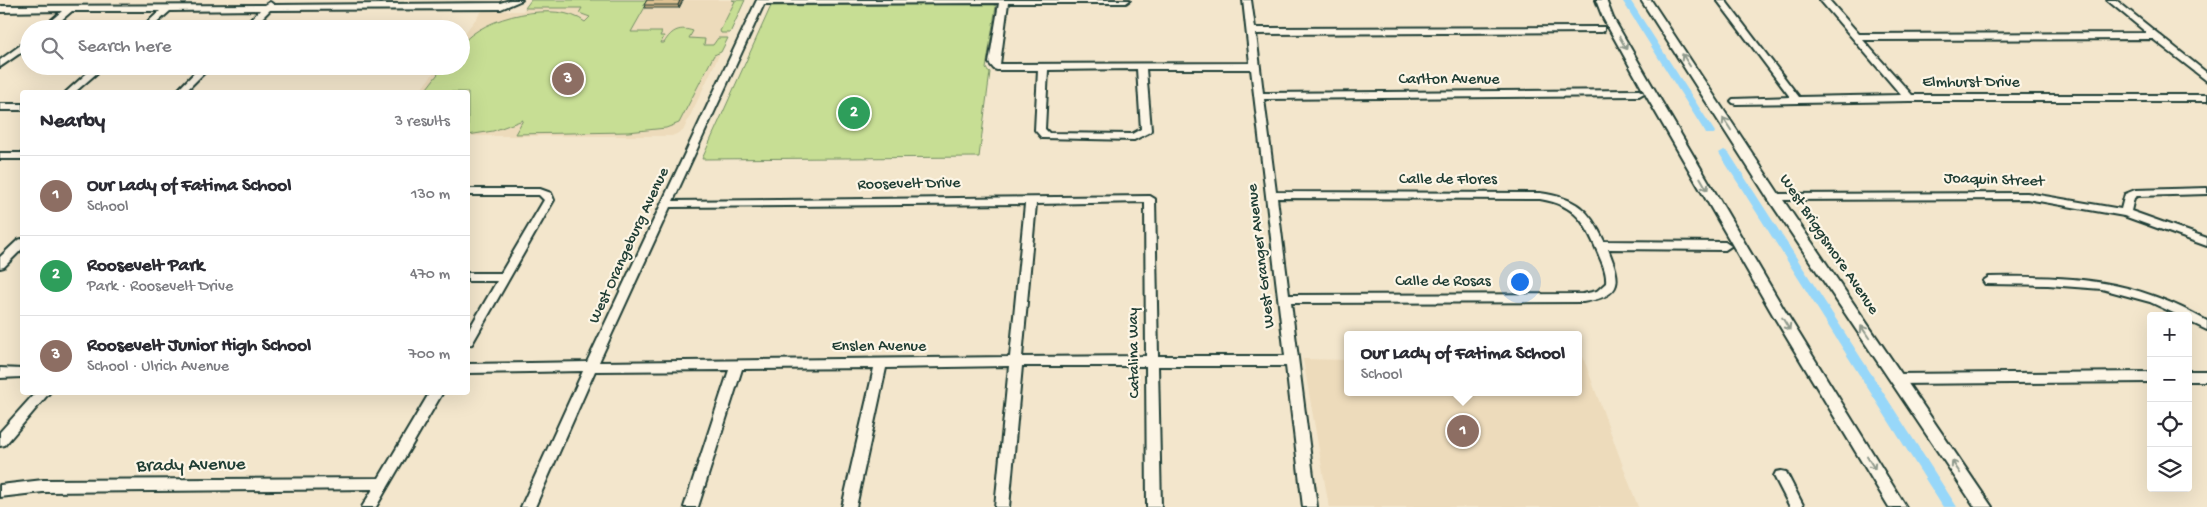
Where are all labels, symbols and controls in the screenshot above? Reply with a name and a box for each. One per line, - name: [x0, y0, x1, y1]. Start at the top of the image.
- search box: [20, 20, 470, 75]
- icon: search: [38, 34, 66, 62]
- text: Search here: [78, 36, 172, 59]
- one-way arrow: [1618, 36, 1628, 50]
- one-way arrow: [1681, 54, 1691, 68]
- pin: 3: [552, 60, 584, 98]
- street label: Carlton Avenue: [1398, 71, 1500, 90]
- street label: Elmhurst Drive: [1922, 74, 2021, 93]
- pin: 2: [838, 94, 870, 132]
- text: Nearby: [40, 110, 105, 135]
- text: 3 results: [395, 113, 450, 132]
- one-way arrow: [1722, 117, 1732, 131]
- street label: West Orangeburg Avenue: [586, 164, 675, 327]
- street label: Joaquin Street: [1944, 170, 2046, 192]
- street label: Calle de Flores: [1399, 171, 1498, 190]
- street label: West Briggsmore Avenue: [1774, 171, 1882, 319]
- text: Our Lady of Fatima School: [87, 175, 291, 198]
- street label: Roosevelt Drive: [857, 175, 961, 195]
- one-way arrow: [1699, 177, 1709, 191]
- street label: West Granger Avenue: [1244, 182, 1280, 329]
- text: 1: [53, 186, 59, 205]
- text: 130 m: [411, 186, 450, 205]
- text: School: [87, 198, 129, 217]
- text: Roosevelt Park: [87, 255, 204, 278]
- text: 2: [52, 266, 60, 285]
- text: 470 m: [410, 266, 450, 285]
- your location: [1507, 269, 1533, 295]
- street label: Calle de Rosas: [1395, 273, 1492, 292]
- text: Park · Roosevelt Drive: [87, 278, 233, 297]
- street label: Catalina Way: [1125, 307, 1145, 398]
- map controls: [2147, 312, 2192, 492]
- button: +: [2147, 312, 2192, 357]
- one-way arrow: [1781, 317, 1791, 331]
- one-way arrow: [1860, 325, 1870, 339]
- popup: [1344, 331, 1582, 396]
- text: Roosevelt Junior High School: [87, 335, 311, 358]
- street label: Enslen Avenue: [832, 338, 927, 357]
- text: Our Lady of Fatima School: [1361, 343, 1565, 366]
- text: 3: [52, 346, 60, 365]
- text: 700 m: [408, 346, 450, 365]
- button: −: [2147, 357, 2192, 402]
- text: School · Ulrich Avenue: [87, 358, 229, 377]
- text: School: [1361, 366, 1402, 385]
- button: locate: [2147, 402, 2192, 447]
- pin: 1: [1447, 412, 1479, 450]
- button: layers: [2147, 447, 2192, 492]
- street label: Brady Avenue: [135, 454, 246, 478]
- one-way arrow: [1865, 456, 1876, 470]
- one-way arrow: [1951, 460, 1961, 474]

